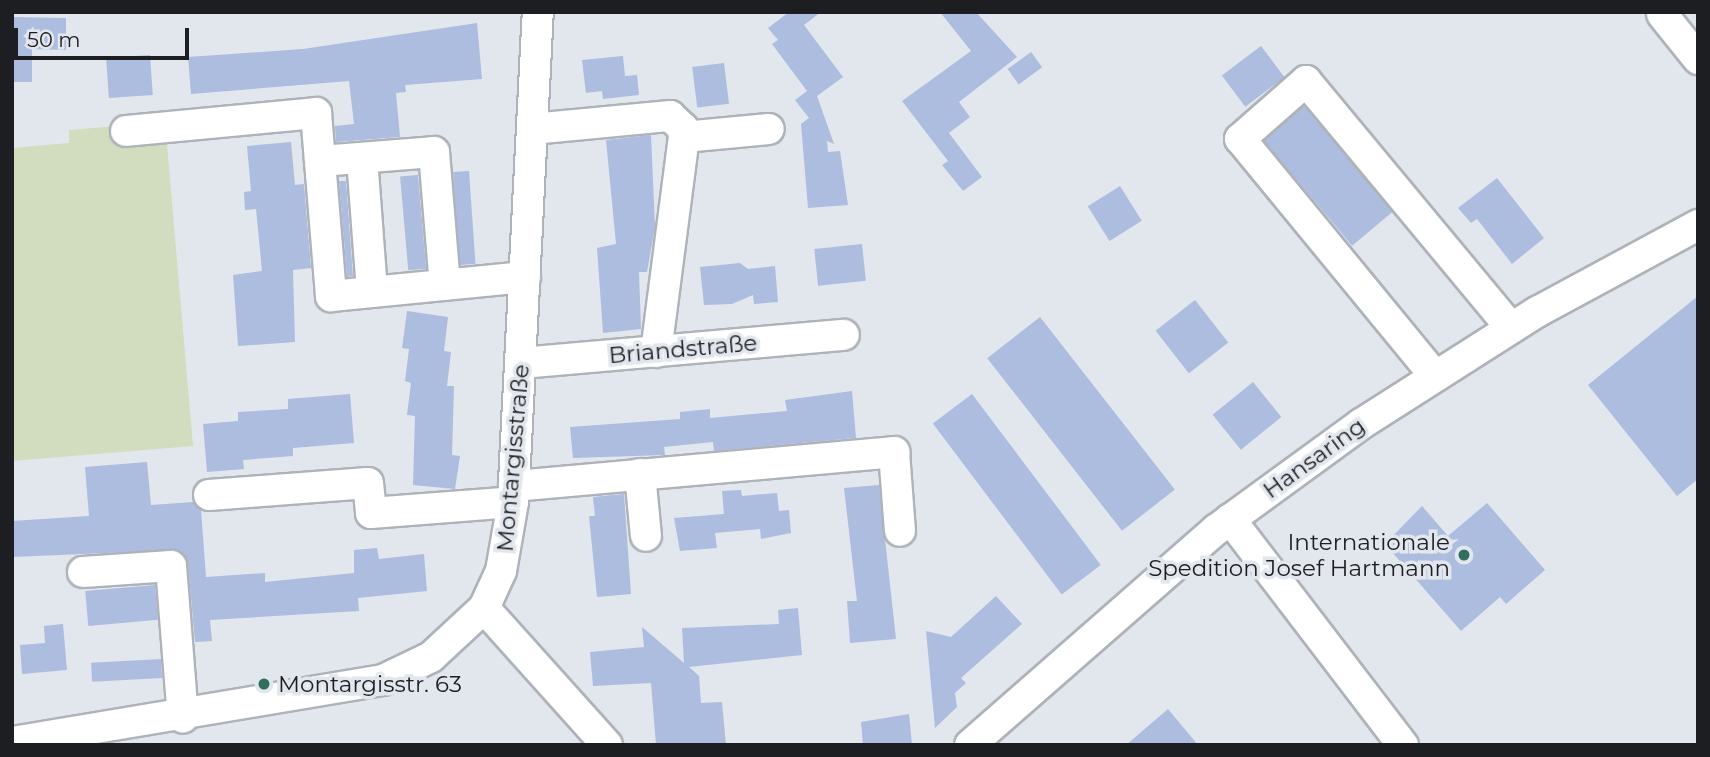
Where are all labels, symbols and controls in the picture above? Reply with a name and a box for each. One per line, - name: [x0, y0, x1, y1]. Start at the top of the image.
- scale bar: [18, 14, 192, 58]
- text: 50 m: [27, 27, 81, 52]
- street label: Briandstraße: [608, 329, 758, 369]
- street label: Montargisstraße: [491, 363, 535, 553]
- street label: Hansaring: [1258, 412, 1370, 504]
- place label: Internationale Spedition Josef Hartmann: [1148, 528, 1450, 582]
- marker: Internationale Spedition Josef Hartmann: [1456, 547, 1472, 563]
- place label: Montargisstr. 63: [278, 670, 462, 698]
- marker: Montargisstr. 63: [256, 676, 272, 692]

